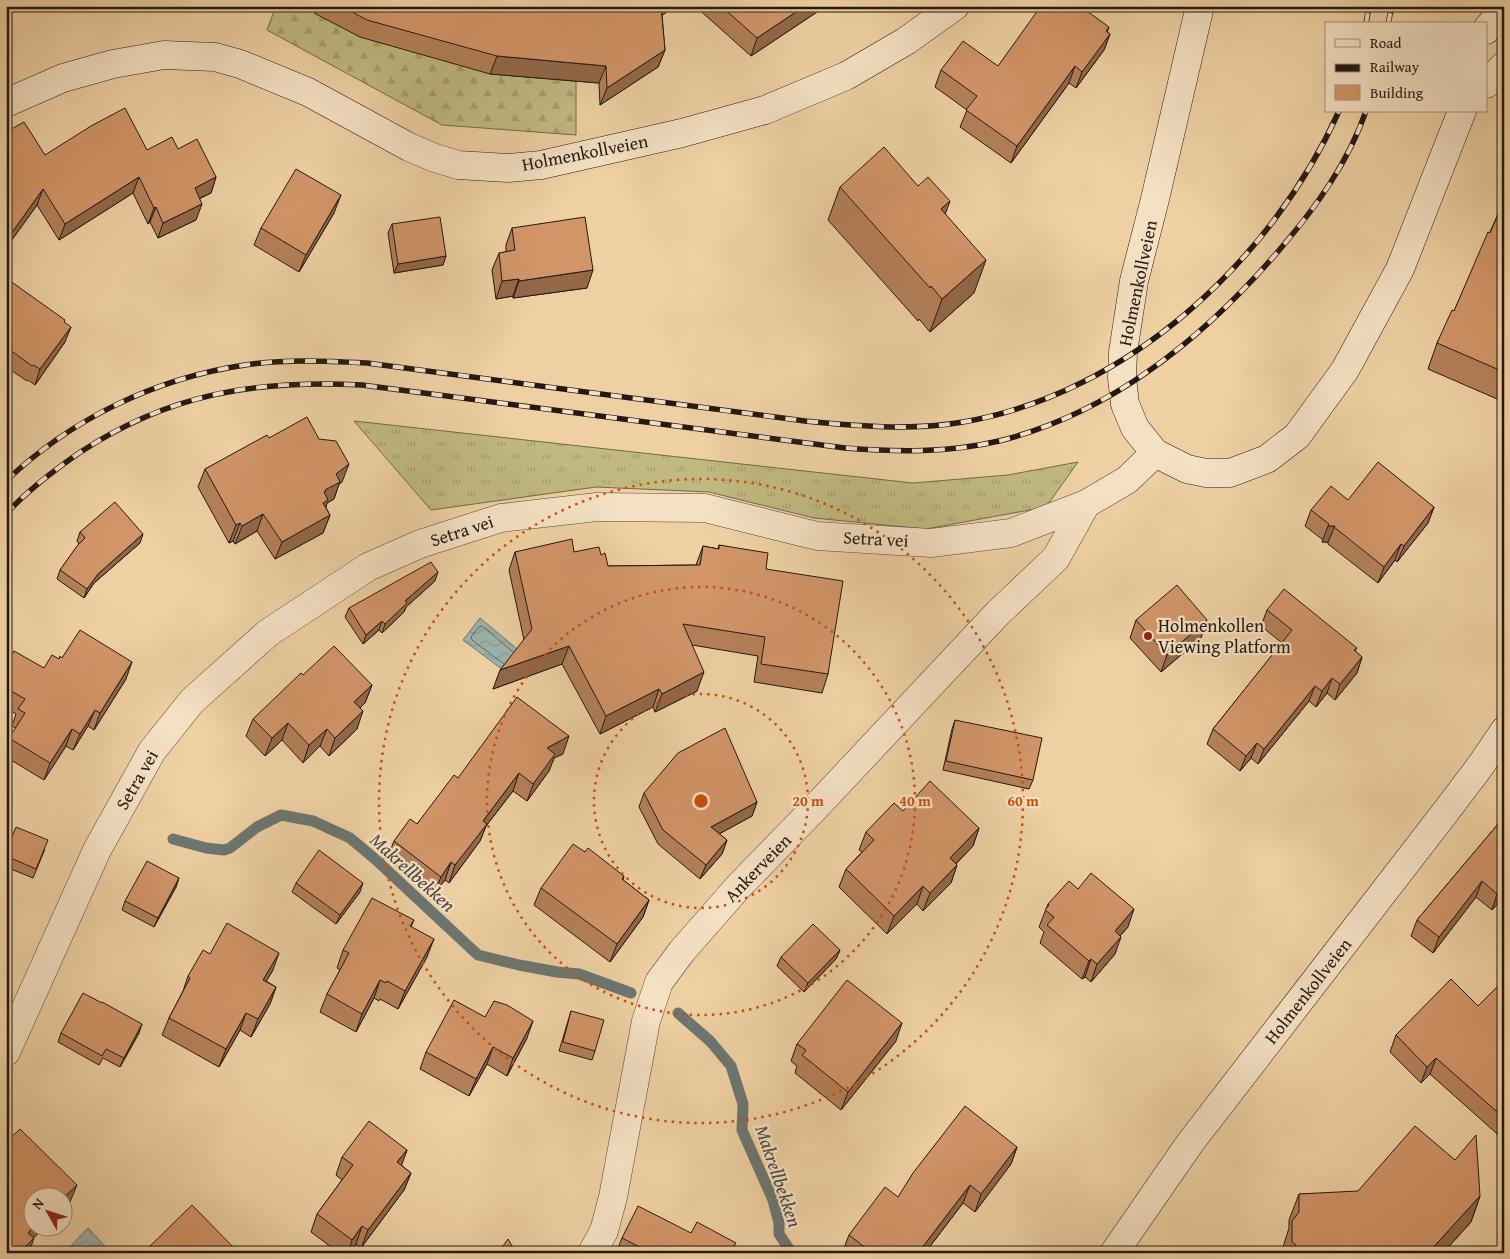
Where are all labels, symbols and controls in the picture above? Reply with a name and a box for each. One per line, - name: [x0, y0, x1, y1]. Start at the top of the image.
- legend: [1325, 22, 1488, 112]
- text: Road: [1370, 32, 1401, 53]
- text: Railway: [1370, 56, 1420, 77]
- text: Building: [1370, 82, 1424, 103]
- street label: Holmenkollveien: [519, 127, 650, 178]
- street label: Holmenkollveien: [1111, 217, 1164, 348]
- street label: Setra vei: [427, 508, 497, 553]
- street label: Setra vei: [843, 523, 909, 554]
- place label: Holmenkollen Viewing Platform: [1158, 612, 1291, 660]
- marker: Holmenkollen Viewing Platform: [1142, 630, 1154, 642]
- street label: Setra vei: [109, 745, 165, 815]
- text: 20 m: [792, 790, 824, 811]
- text: 40 m: [899, 790, 931, 811]
- text: 60 m: [1007, 790, 1039, 811]
- centre of rings: [692, 792, 710, 810]
- water label: Makrellbekken: [364, 826, 462, 918]
- street label: Ankerveien: [718, 827, 797, 908]
- street label: Holmenkollveien: [1258, 932, 1358, 1049]
- water label: Makrellbekken: [748, 1121, 810, 1231]
- north arrow: [22, 1186, 72, 1236]
- text: N: [27, 1193, 49, 1214]

